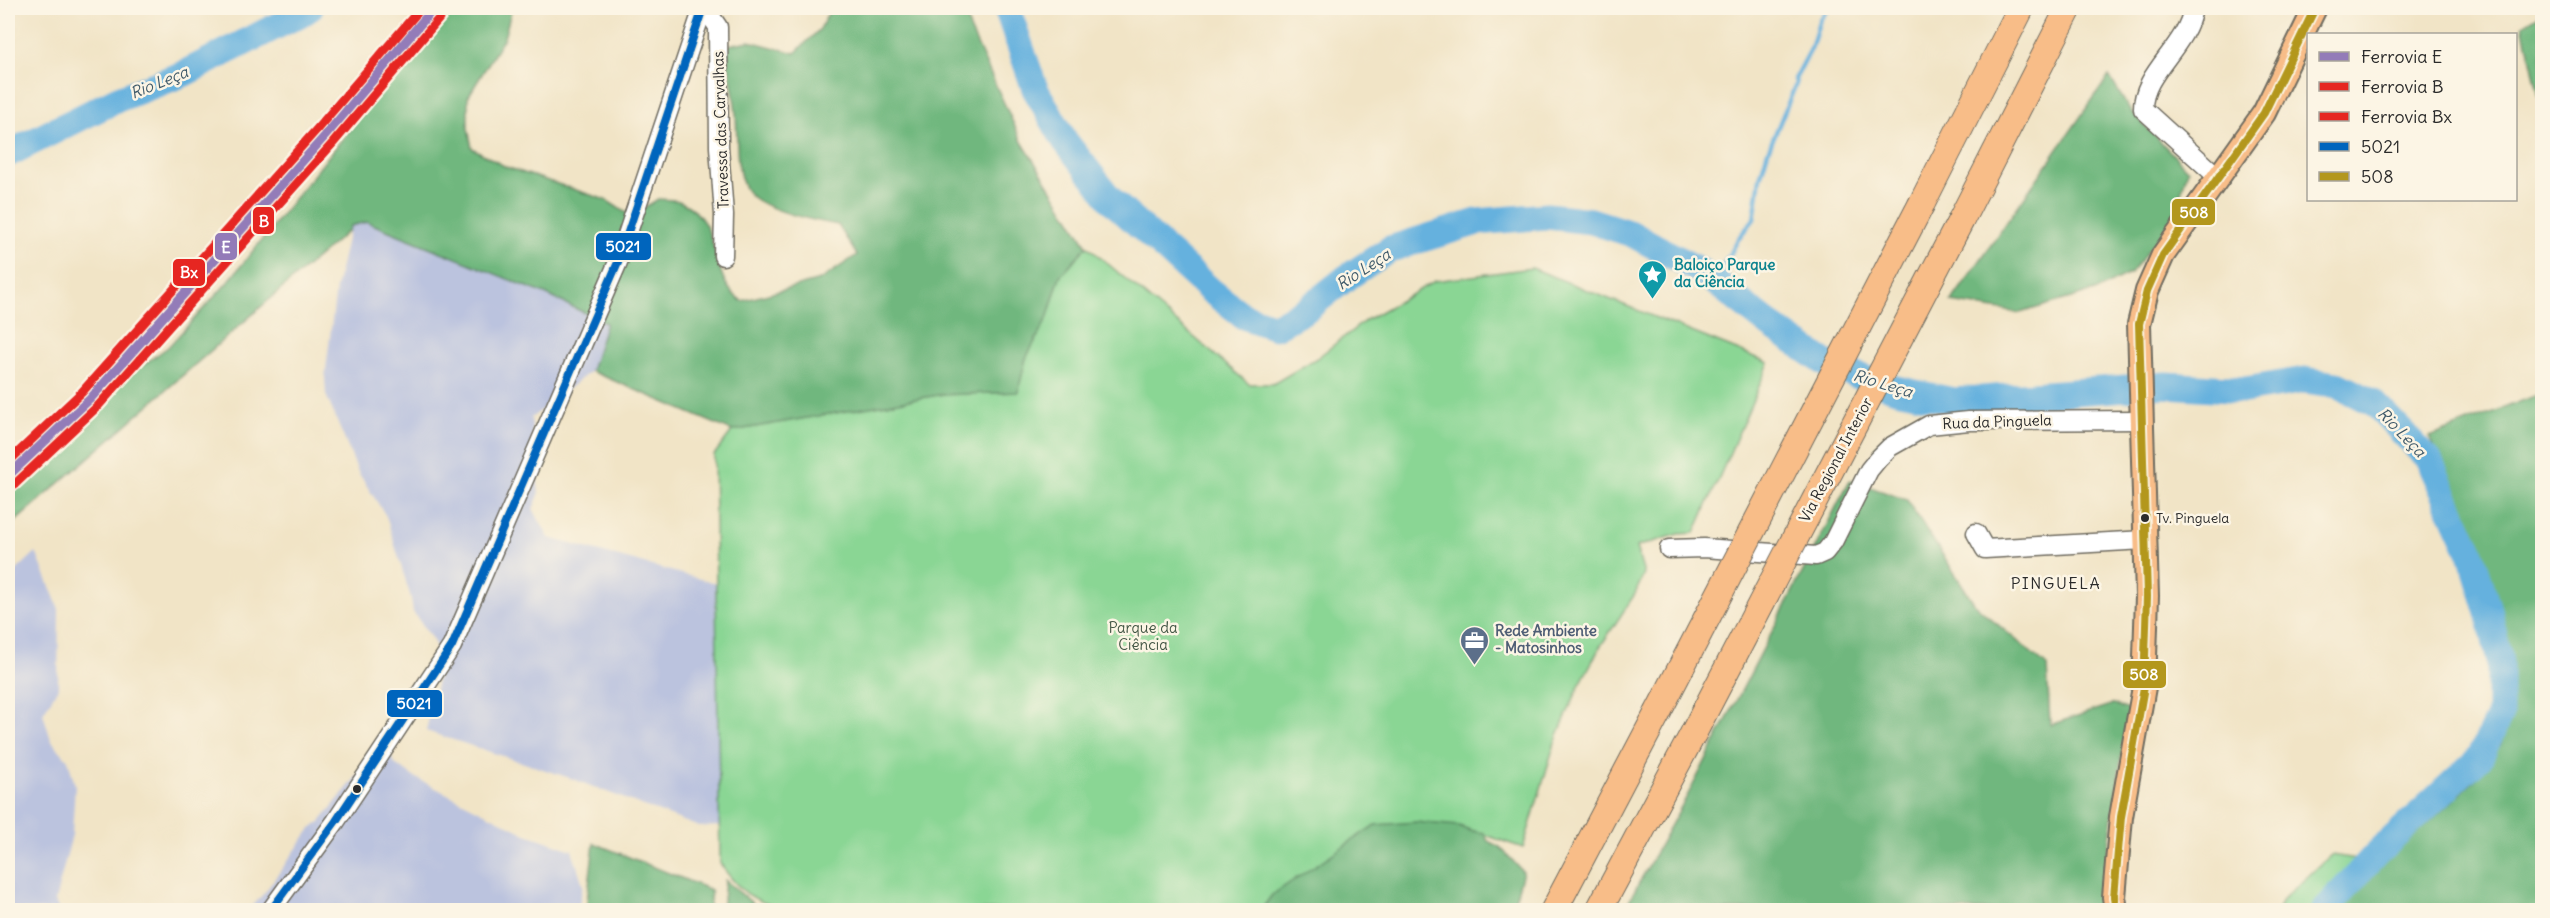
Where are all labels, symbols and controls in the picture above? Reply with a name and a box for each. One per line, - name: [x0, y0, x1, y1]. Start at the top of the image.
- legend: [2307, 33, 2517, 201]
- text: Ferrovia E: [2361, 45, 2442, 68]
- street label: Travessa das Carvalhas: [708, 51, 733, 209]
- water label: Rio Leça: [127, 61, 192, 103]
- text: Ferrovia B: [2361, 75, 2444, 98]
- text: Ferrovia Bx: [2361, 105, 2452, 128]
- text: 5021: [2361, 135, 2400, 158]
- text: 508: [2361, 165, 2394, 188]
- line badge: 508: [2171, 198, 2216, 226]
- text: 508: [2180, 202, 2208, 222]
- line badge: B: [252, 206, 275, 235]
- text: B: [259, 211, 270, 231]
- line badge: E: [214, 232, 238, 261]
- line badge: 5021: [595, 232, 652, 261]
- text: 5021: [606, 236, 640, 256]
- text: E: [221, 237, 231, 257]
- water label: Rio Leça: [1332, 244, 1395, 294]
- place label: Baloiço Parque da Ciência: [1674, 255, 1775, 291]
- line badge: Bx: [172, 258, 206, 287]
- place icon: Baloiço Parque da Ciência: [1637, 258, 1669, 300]
- text: Bx: [180, 262, 198, 282]
- water label: Rio Leça: [1851, 365, 1916, 402]
- street label: Via Regional Interior: [1795, 394, 1876, 525]
- water label: Rio Leça: [2374, 403, 2431, 461]
- street label: Rua da Pinguela: [1942, 410, 2052, 433]
- place label: Tv. Pinguela: [2156, 509, 2229, 527]
- marker: Tv. Pinguela: [2139, 512, 2151, 524]
- district label: PINGUELA: [2011, 573, 2101, 593]
- park label: Parque da Ciência: [1108, 618, 1178, 654]
- place label: Rede Ambiente - Matosinhos: [1495, 621, 1597, 657]
- office icon: Rede Ambiente - Matosinhos: [1458, 624, 1490, 666]
- line badge: 508: [2122, 660, 2167, 689]
- text: 508: [2130, 664, 2158, 684]
- line badge: 5021: [386, 689, 443, 718]
- text: 5021: [397, 693, 431, 713]
- unlabelled marker: [351, 783, 363, 795]

